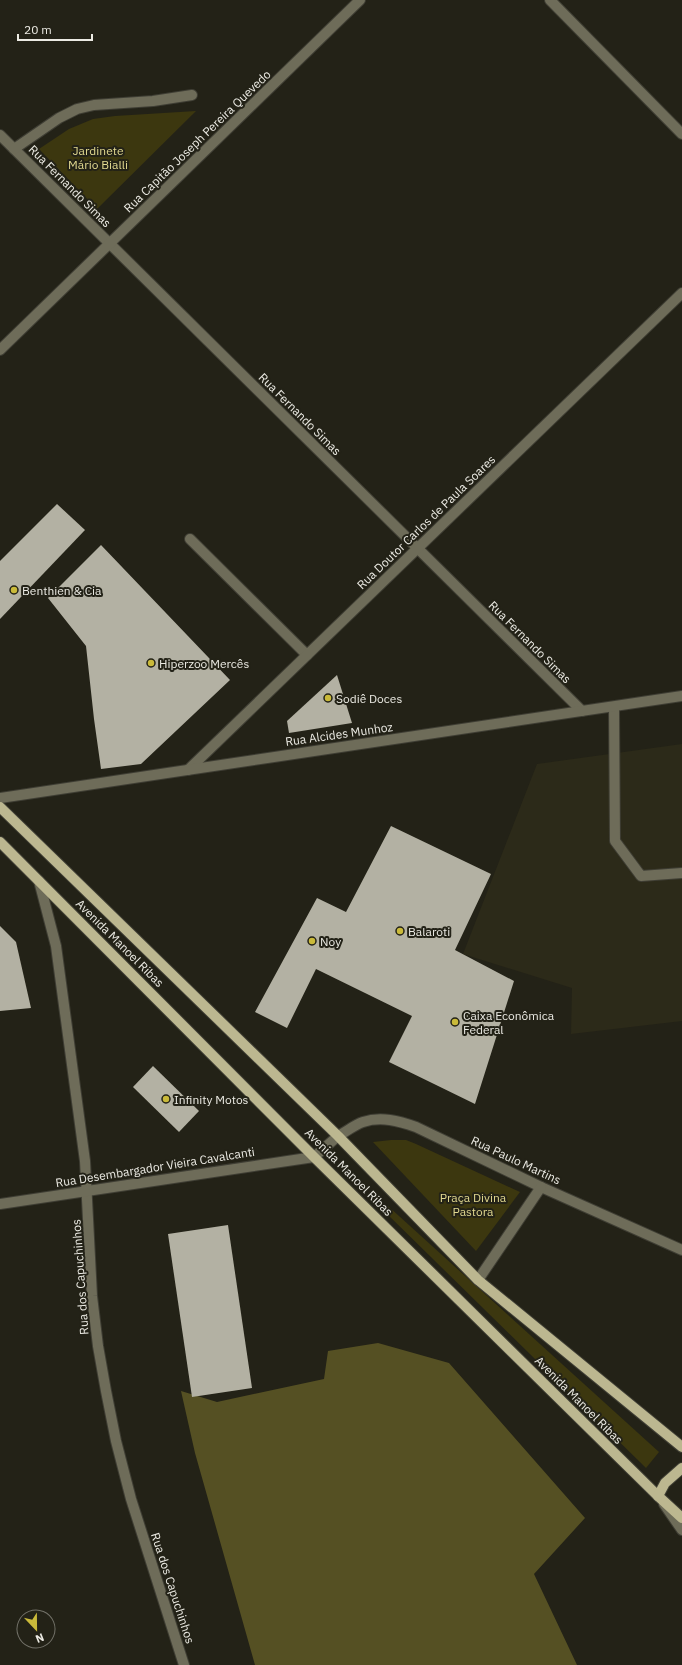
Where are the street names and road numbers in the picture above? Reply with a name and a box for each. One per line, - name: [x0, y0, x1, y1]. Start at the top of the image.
- street label: Rua Capitão Joseph Pereira Quevedo: [120, 66, 274, 215]
- street label: Rua Fernando Simas: [26, 142, 114, 230]
- street label: Rua Fernando Simas: [256, 370, 344, 458]
- street label: Rua Doutor Carlos de Paula Soares: [354, 452, 498, 592]
- street label: Rua Fernando Simas: [486, 598, 574, 686]
- street label: Rua Alcides Munhoz: [284, 719, 394, 749]
- street label: Avenida Manoel Ribas: [73, 896, 167, 990]
- street label: Avenida Manoel Ribas: [302, 1125, 396, 1219]
- street label: Rua Paulo Martins: [469, 1133, 563, 1187]
- street label: Rua Desembargador Vieira Cavalcanti: [54, 1144, 256, 1190]
- street label: Rua dos Capuchinhos: [68, 1219, 92, 1335]
- street label: Avenida Manoel Ribas: [532, 1353, 626, 1447]
- street label: Rua dos Capuchinhos: [148, 1531, 198, 1646]

